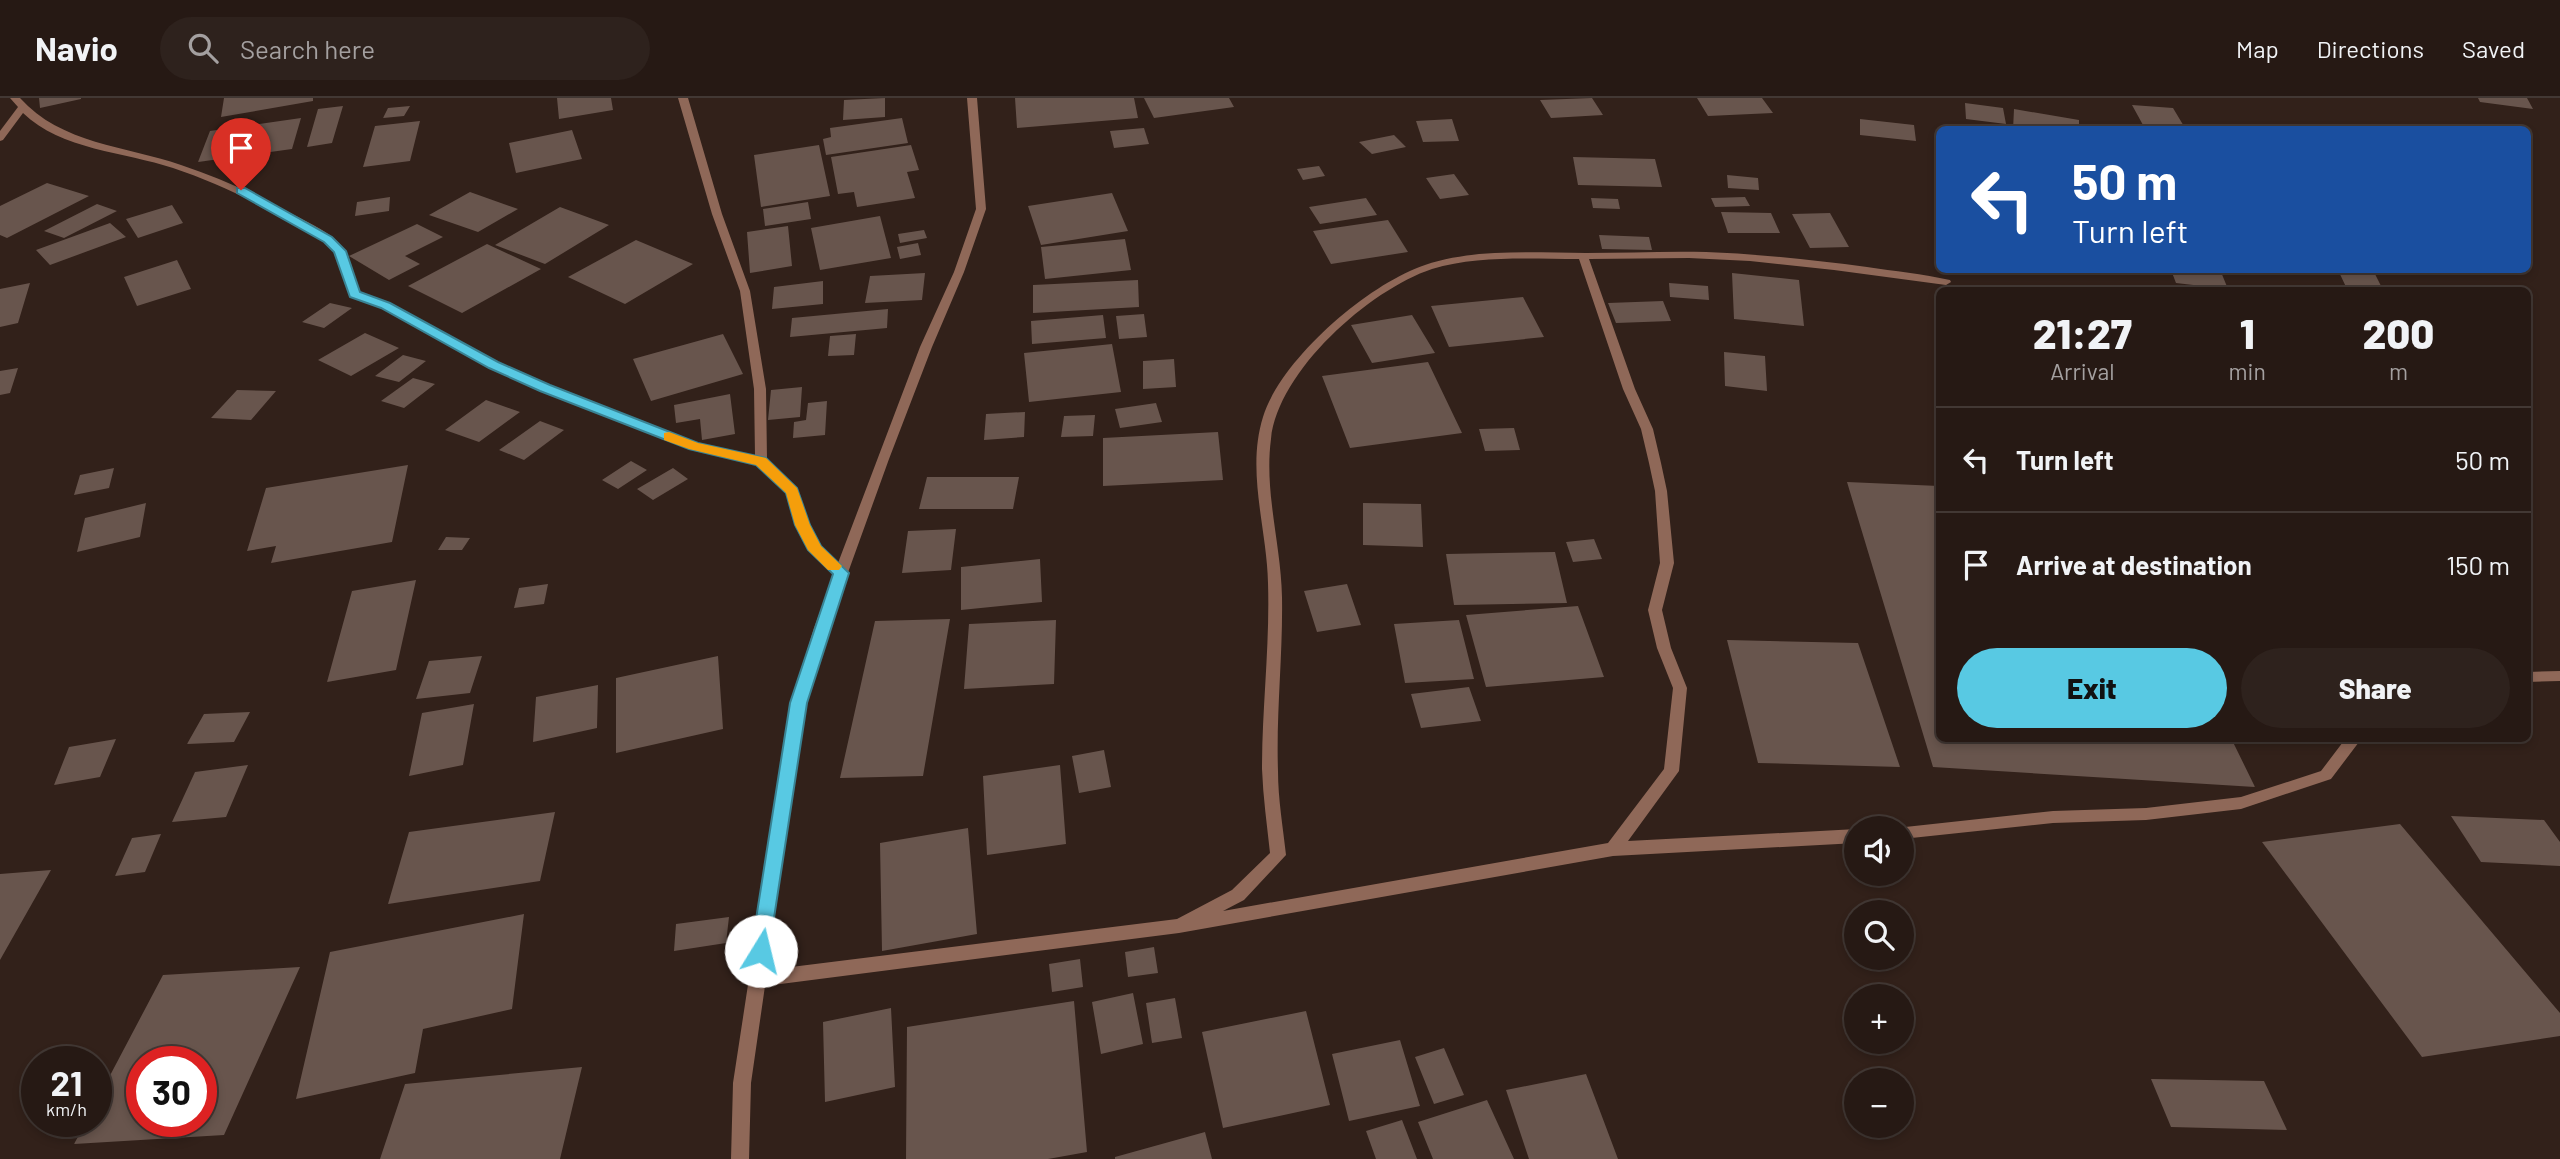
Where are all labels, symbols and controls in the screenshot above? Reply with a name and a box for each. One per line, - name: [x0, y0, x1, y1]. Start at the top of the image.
- search box: [160, 17, 650, 80]
- text: Navio: [35, 28, 118, 68]
- icon: search: [184, 29, 222, 67]
- text: Search here: [240, 33, 375, 64]
- text: Map: [2236, 34, 2279, 63]
- text: Directions: [2317, 34, 2424, 63]
- text: Saved: [2462, 34, 2525, 63]
- pin: [211, 118, 271, 190]
- icon: arrive: [222, 129, 260, 167]
- text: 50 m: [2072, 151, 2177, 210]
- icon: left: [1957, 154, 2048, 245]
- text: Turn left: [2072, 211, 2189, 249]
- text: 21:27: [2033, 307, 2132, 357]
- text: 1: [2240, 307, 2255, 357]
- text: 200: [2363, 307, 2434, 357]
- text: Arrival: [2050, 357, 2114, 385]
- text: min: [2229, 357, 2266, 385]
- text: m: [2389, 357, 2408, 385]
- icon: left: [1957, 441, 1995, 479]
- text: Turn left: [2016, 444, 2114, 475]
- text: 50 m: [2455, 444, 2510, 475]
- icon: arrive: [1957, 546, 1995, 584]
- text: Arrive at destination: [2016, 549, 2252, 580]
- text: 150 m: [2446, 549, 2510, 580]
- button: Exit: [1957, 648, 2227, 728]
- button: Share: [2241, 648, 2510, 728]
- map controls: [1844, 816, 1914, 1138]
- button: sound: [1844, 816, 1914, 886]
- button: search: [1844, 900, 1914, 970]
- position arrow: [724, 914, 798, 988]
- button: +: [1844, 984, 1914, 1054]
- speed limit sign: 30: [126, 1046, 217, 1137]
- text: 21: [51, 1061, 82, 1103]
- button: −: [1844, 1068, 1914, 1138]
- text: km/h: [46, 1098, 87, 1120]

